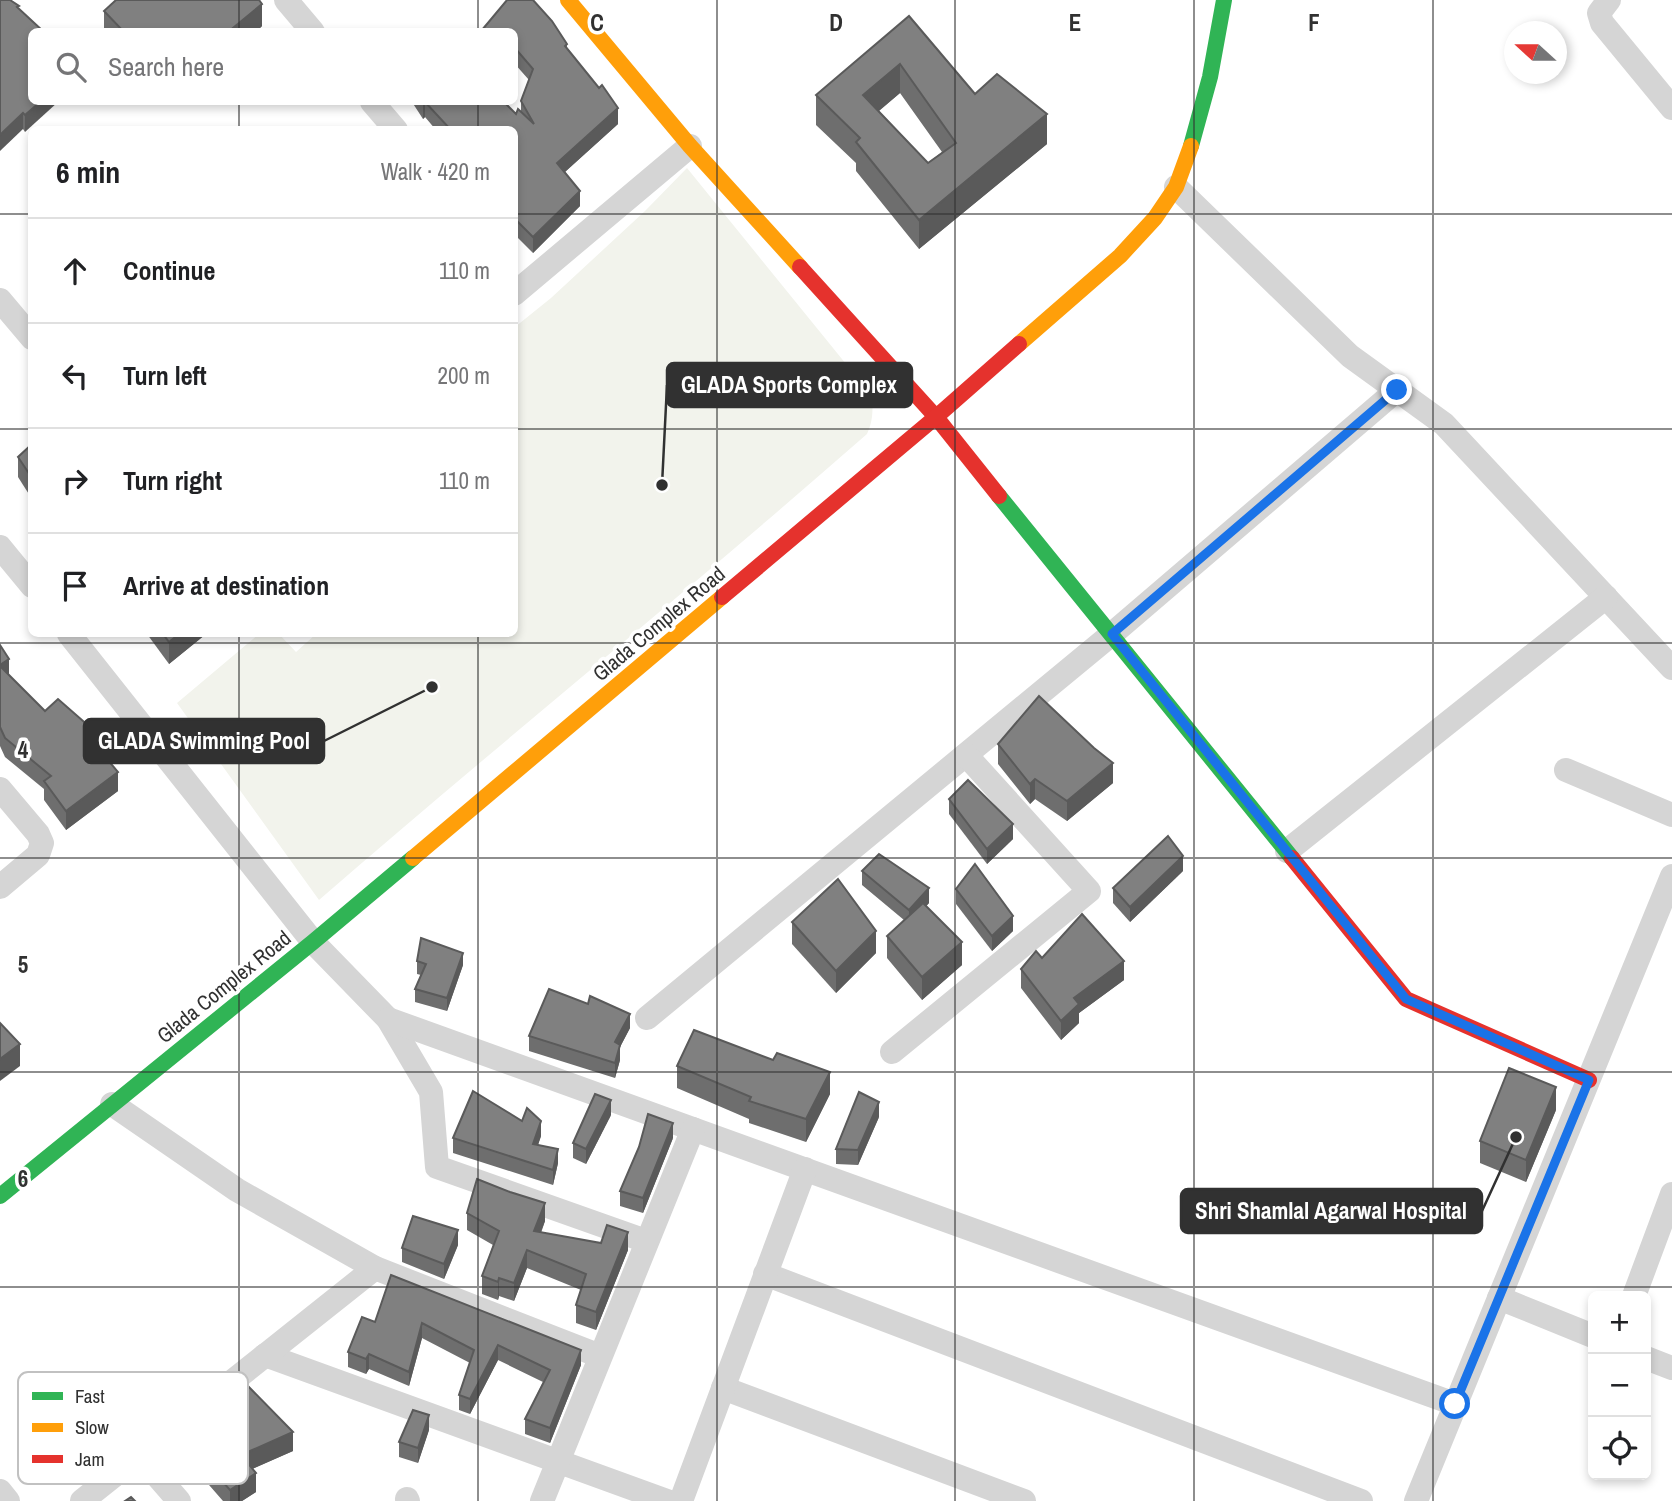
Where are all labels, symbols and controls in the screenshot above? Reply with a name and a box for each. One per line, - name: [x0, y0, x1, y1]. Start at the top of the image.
- text: C: [590, 7, 604, 38]
- text: D: [829, 7, 843, 38]
- text: E: [1069, 7, 1081, 38]
- text: F: [1308, 7, 1320, 38]
- north arrow: [1504, 21, 1567, 84]
- search box: [28, 28, 518, 105]
- icon: search: [52, 48, 90, 86]
- text: Search here: [108, 49, 224, 84]
- text: 6 min: [56, 152, 120, 192]
- text: Walk · 420 m: [381, 156, 490, 187]
- icon: ahead: [56, 252, 94, 290]
- text: Continue: [123, 253, 215, 288]
- text: 110 m: [439, 255, 490, 286]
- icon: left: [56, 357, 94, 395]
- text: Turn left: [123, 358, 207, 393]
- text: 200 m: [438, 360, 490, 391]
- callout: GLADA Sports Complex: [667, 363, 912, 407]
- text: GLADA Sports Complex: [681, 369, 898, 400]
- route end: [1381, 374, 1412, 405]
- icon: right: [56, 462, 94, 500]
- text: Turn right: [123, 463, 222, 498]
- text: 110 m: [439, 465, 490, 496]
- street label: Glada Complex Road: [586, 560, 731, 688]
- icon: arrive: [56, 567, 94, 605]
- text: Arrive at destination: [123, 568, 329, 603]
- callout: GLADA Swimming Pool: [84, 719, 324, 763]
- text: GLADA Swimming Pool: [98, 725, 310, 756]
- text: 4: [18, 734, 29, 765]
- street label: Glada Complex Road: [151, 924, 297, 1050]
- text: 5: [18, 949, 28, 980]
- text: 6: [18, 1163, 28, 1194]
- callout: Shri Shamlal Agarwal Hospital: [1181, 1189, 1482, 1233]
- text: Shri Shamlal Agarwal Hospital: [1195, 1195, 1467, 1226]
- map controls: [1588, 1291, 1651, 1480]
- button: +: [1588, 1291, 1651, 1354]
- button: −: [1588, 1354, 1651, 1417]
- legend: [18, 1372, 248, 1484]
- text: Fast: [75, 1383, 105, 1409]
- route start: [1439, 1388, 1470, 1419]
- text: Slow: [75, 1414, 110, 1440]
- button: locate: [1588, 1417, 1651, 1480]
- text: Jam: [75, 1446, 104, 1472]

